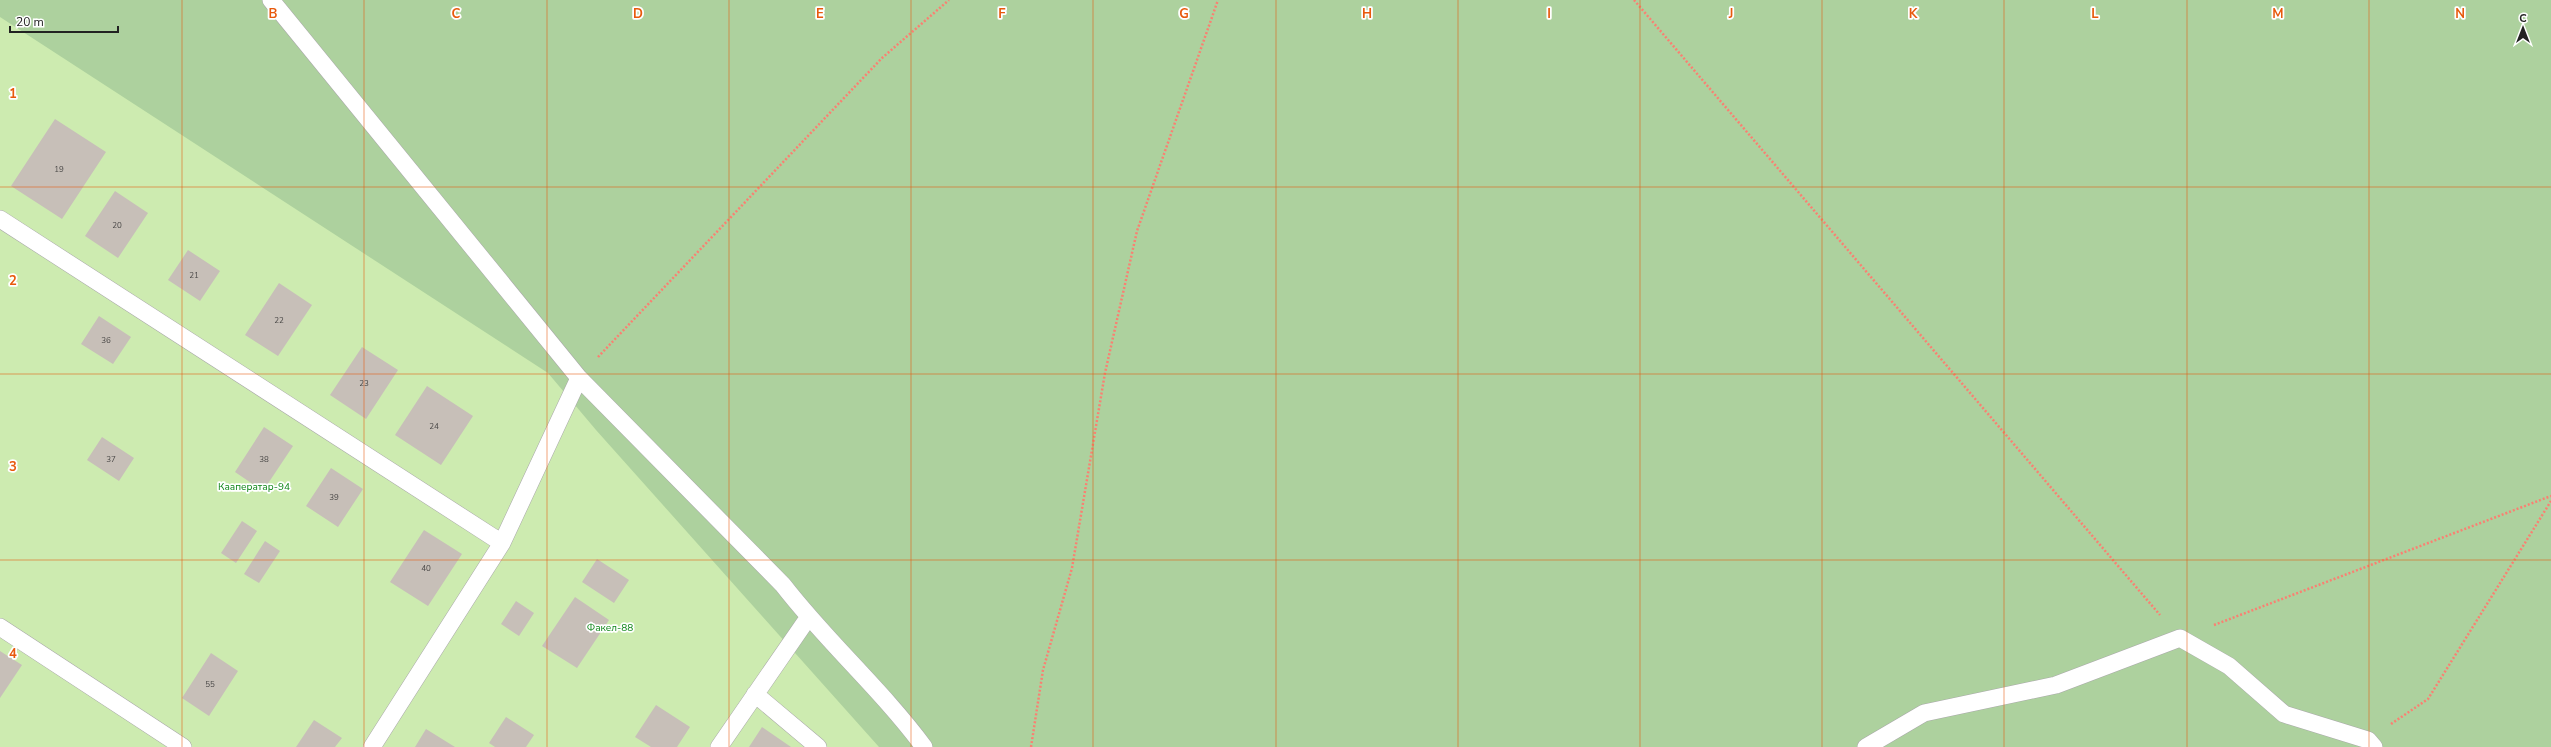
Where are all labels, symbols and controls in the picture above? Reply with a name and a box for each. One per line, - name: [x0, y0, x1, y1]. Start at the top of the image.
- text: B: [269, 5, 278, 23]
- text: C: [452, 5, 461, 23]
- text: D: [633, 5, 643, 23]
- text: E: [816, 5, 824, 23]
- text: F: [998, 5, 1006, 23]
- text: G: [1179, 5, 1189, 23]
- text: H: [1362, 5, 1372, 23]
- text: I: [1547, 5, 1551, 23]
- text: J: [1728, 5, 1733, 23]
- text: K: [1909, 5, 1918, 23]
- text: L: [2091, 5, 2099, 23]
- text: M: [2272, 5, 2284, 23]
- text: N: [2455, 5, 2465, 23]
- scale bar: [10, 8, 118, 34]
- north arrow: [2503, 8, 2543, 48]
- text: С: [2519, 11, 2527, 26]
- text: 20 m: [16, 14, 44, 30]
- text: 1: [9, 85, 17, 103]
- house number: 19: [54, 164, 64, 175]
- house number: 20: [112, 220, 122, 231]
- house number: 21: [189, 270, 199, 281]
- text: 2: [9, 272, 17, 290]
- house number: 22: [274, 315, 284, 326]
- house number: 36: [101, 335, 111, 346]
- house number: 23: [359, 378, 369, 389]
- house number: 24: [429, 421, 439, 432]
- house number: 37: [106, 454, 116, 465]
- house number: 38: [259, 454, 269, 465]
- text: 3: [9, 458, 17, 476]
- park label: Кааператар-94: [218, 480, 290, 494]
- house number: 39: [329, 492, 339, 503]
- house number: 40: [421, 563, 431, 574]
- park label: Факел-88: [587, 621, 633, 635]
- text: 4: [9, 645, 17, 663]
- house number: 55: [205, 679, 215, 690]

